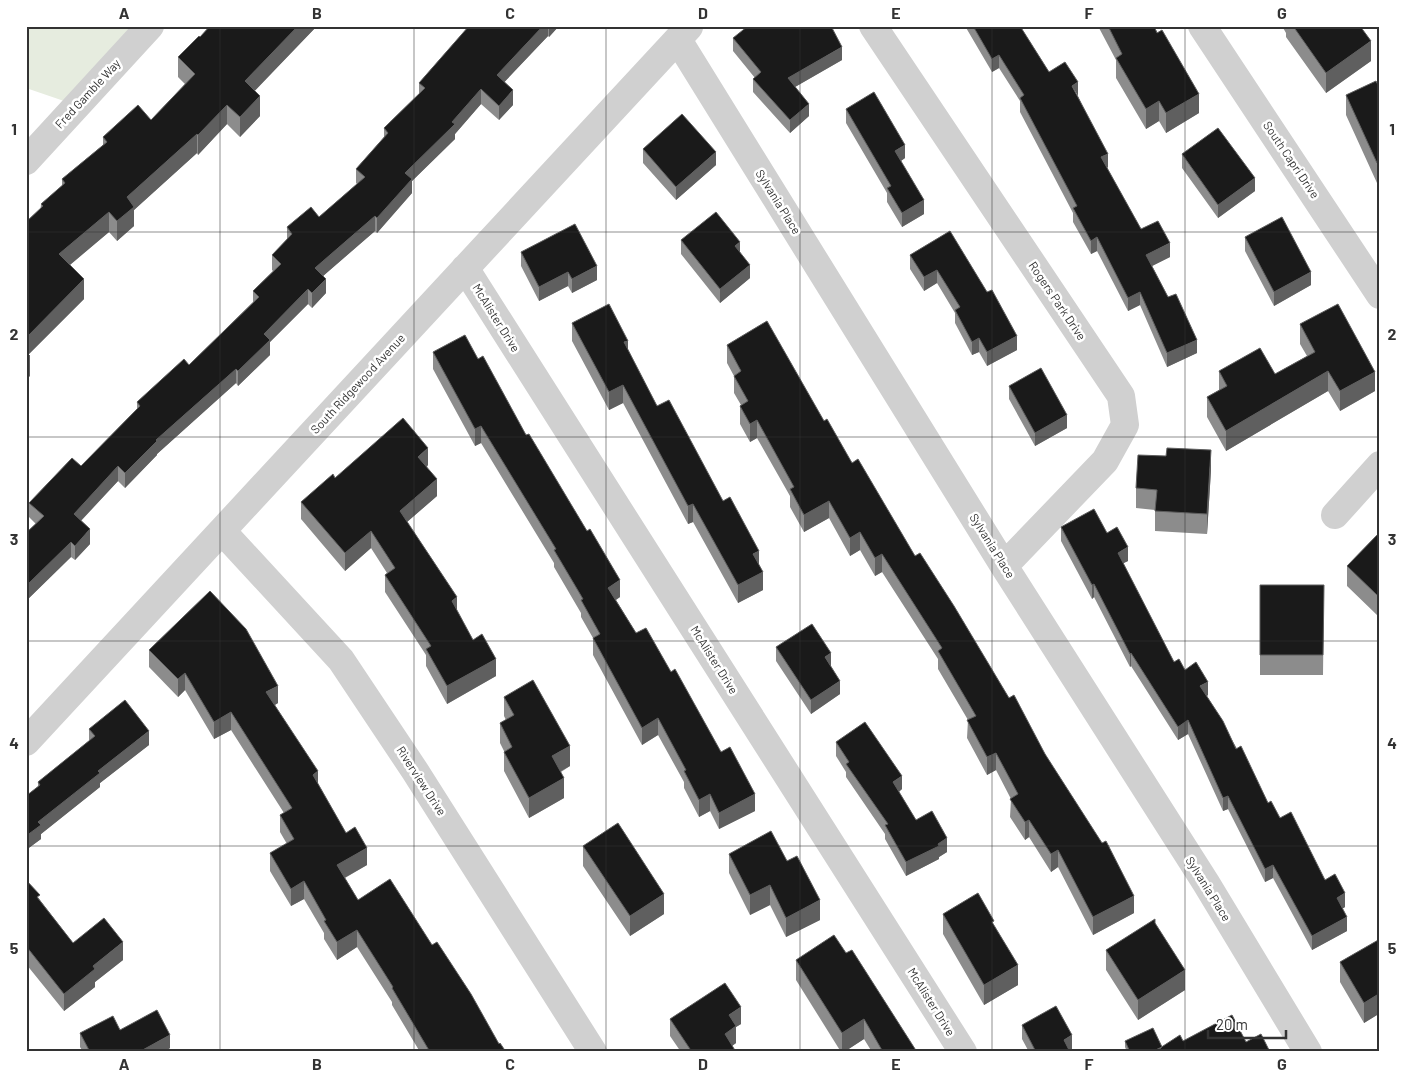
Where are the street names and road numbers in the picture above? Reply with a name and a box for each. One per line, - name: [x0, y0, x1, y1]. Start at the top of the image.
- street label: Fred Gamble Way: [52, 56, 123, 131]
- street label: South Capri Drive: [1261, 118, 1323, 201]
- street label: Sylvania Place: [753, 167, 804, 236]
- street label: Rogers Park Drive: [1026, 258, 1089, 342]
- street label: McAlister Drive: [470, 281, 523, 354]
- street label: South Ridgewood Avenue: [307, 330, 407, 436]
- street label: Sylvania Place: [967, 511, 1018, 580]
- street label: McAlister Drive: [688, 623, 741, 696]
- street label: Riverview Drive: [394, 743, 449, 818]
- street label: Sylvania Place: [1183, 854, 1234, 923]
- street label: McAlister Drive: [905, 965, 958, 1038]

